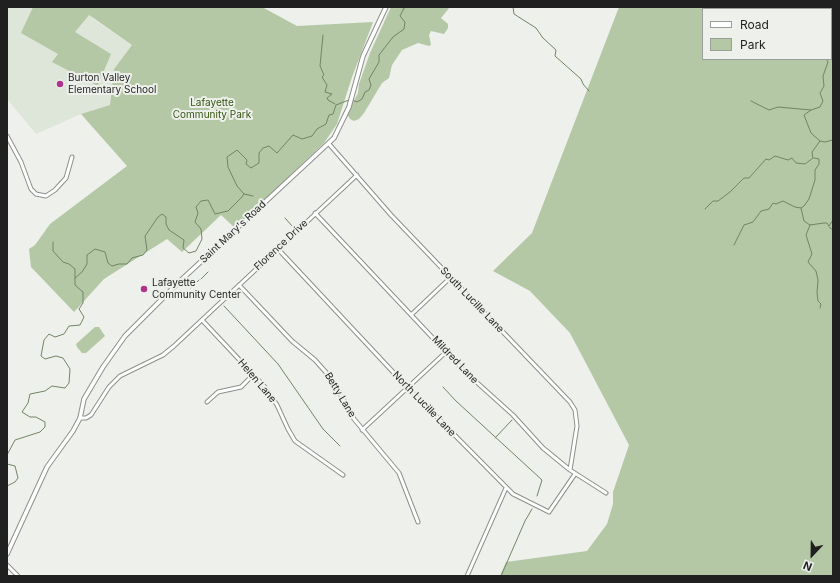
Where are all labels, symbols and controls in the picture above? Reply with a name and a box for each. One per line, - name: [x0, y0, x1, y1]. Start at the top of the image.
- legend: [702, 8, 832, 60]
- text: Road: [740, 17, 769, 32]
- text: Park: [740, 37, 766, 52]
- place label: Burton Valley Elementary School: [68, 72, 157, 96]
- marker: Burton Valley Elementary School: [55, 79, 65, 89]
- park label: Lafayette Community Park: [173, 97, 251, 120]
- street label: Saint Mary's Road: [198, 198, 268, 266]
- street label: Florence Drive: [252, 217, 310, 273]
- street label: South Lucille Lane: [438, 265, 506, 335]
- place label: Lafayette Community Center: [152, 277, 241, 300]
- marker: Lafayette Community Center: [139, 284, 149, 294]
- street label: Mildred Lane: [429, 334, 481, 386]
- street label: Helen Lane: [235, 357, 279, 405]
- street label: North Lucille Lane: [390, 369, 458, 439]
- street label: Betty Lane: [322, 370, 358, 420]
- north arrow: [792, 535, 832, 575]
- text: N: [801, 558, 814, 574]

